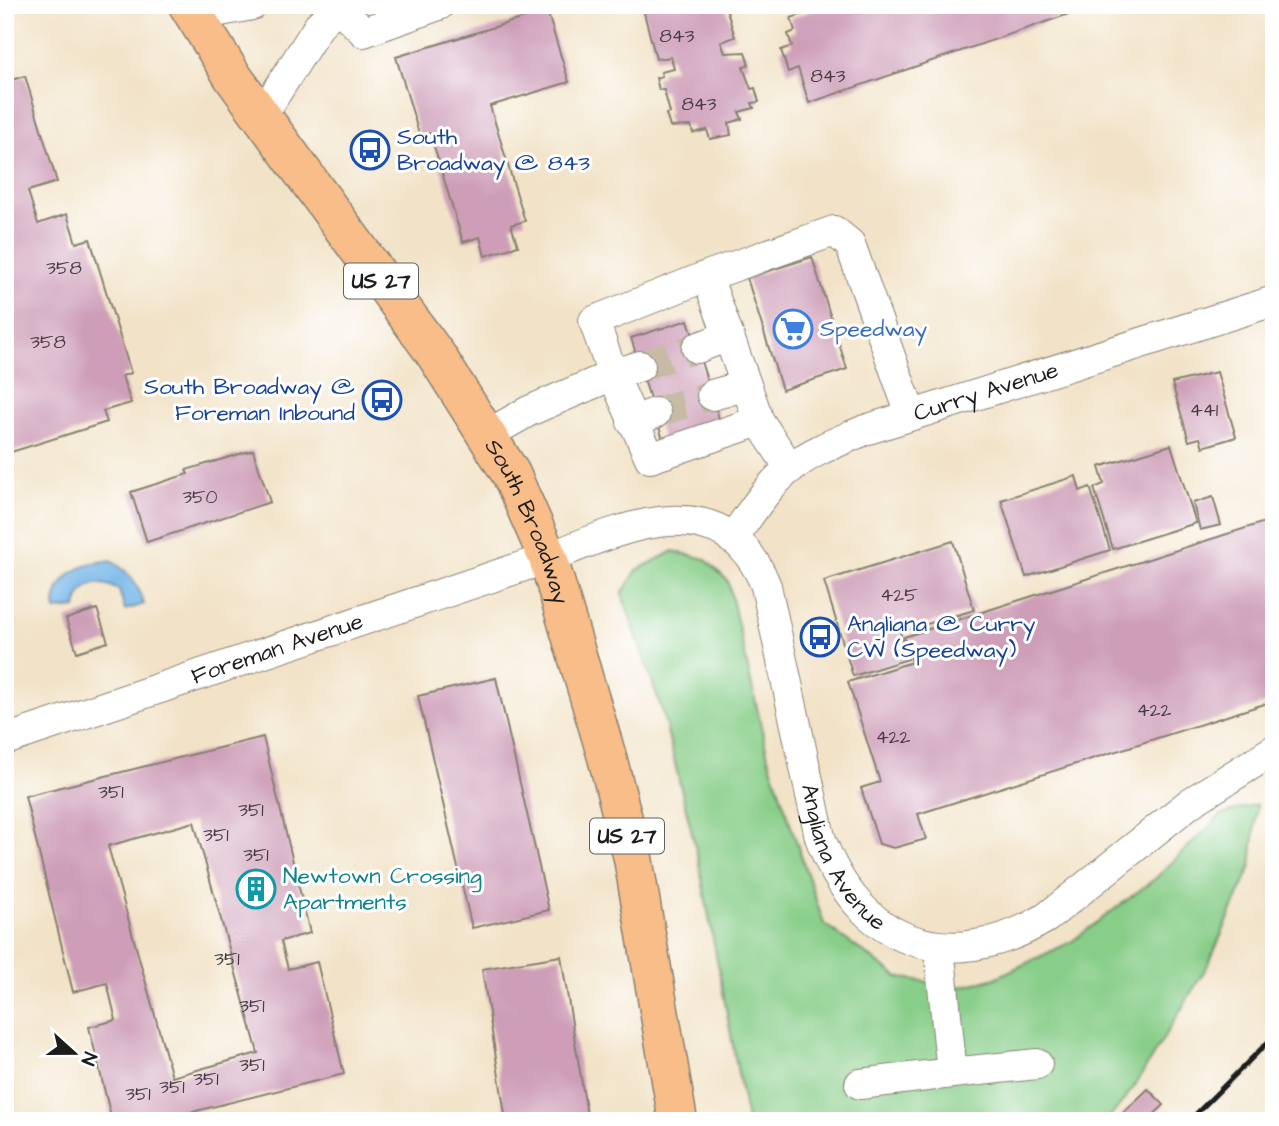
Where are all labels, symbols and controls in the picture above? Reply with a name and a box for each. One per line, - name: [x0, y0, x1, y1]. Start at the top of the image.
- house number: 843: [660, 23, 695, 50]
- house number: 843: [811, 63, 846, 90]
- house number: 843: [682, 91, 717, 118]
- place label: South Broadway @ 843: [397, 121, 590, 180]
- bus stop icon: South Broadway @ 843: [349, 129, 391, 171]
- house number: 358: [46, 255, 82, 282]
- road number: US 27: [344, 264, 418, 298]
- supermarket icon: Speedway: [772, 308, 814, 350]
- place label: Speedway: [820, 313, 928, 346]
- house number: 358: [30, 329, 66, 356]
- street label: Curry Avenue: [910, 354, 1062, 430]
- place label: South Broadway @ Foreman Inbound: [144, 371, 355, 429]
- bus stop icon: South Broadway @ Foreman Inbound: [361, 379, 403, 421]
- house number: 441: [1190, 397, 1219, 424]
- street label: South Broadway: [477, 433, 577, 609]
- house number: 350: [182, 484, 218, 511]
- house number: 425: [880, 582, 918, 609]
- street label: Foreman Avenue: [187, 605, 367, 692]
- place label: Angliana @ Curry CW (Speedway): [847, 608, 1036, 667]
- bus stop icon: Angliana @ Curry CW (Speedway): [799, 616, 841, 658]
- house number: 422: [1137, 697, 1171, 724]
- house number: 422: [876, 724, 910, 751]
- house number: 351: [98, 779, 124, 806]
- street label: Angliana Avenue: [793, 781, 892, 938]
- house number: 351: [238, 797, 264, 824]
- road number: US 27: [590, 818, 664, 854]
- house number: 351: [203, 822, 229, 849]
- house number: 351: [243, 842, 269, 869]
- place label: Newtown Crossing Apartments: [283, 860, 482, 918]
- building icon: Newtown Crossing Apartments: [235, 868, 277, 910]
- house number: 351: [214, 946, 240, 973]
- house number: 351: [239, 993, 265, 1020]
- north arrow: [38, 1018, 108, 1088]
- text: N: [74, 1048, 103, 1069]
- house number: 351: [239, 1052, 265, 1079]
- house number: 351: [193, 1066, 219, 1093]
- house number: 351: [159, 1074, 185, 1101]
- house number: 351: [125, 1081, 151, 1108]

